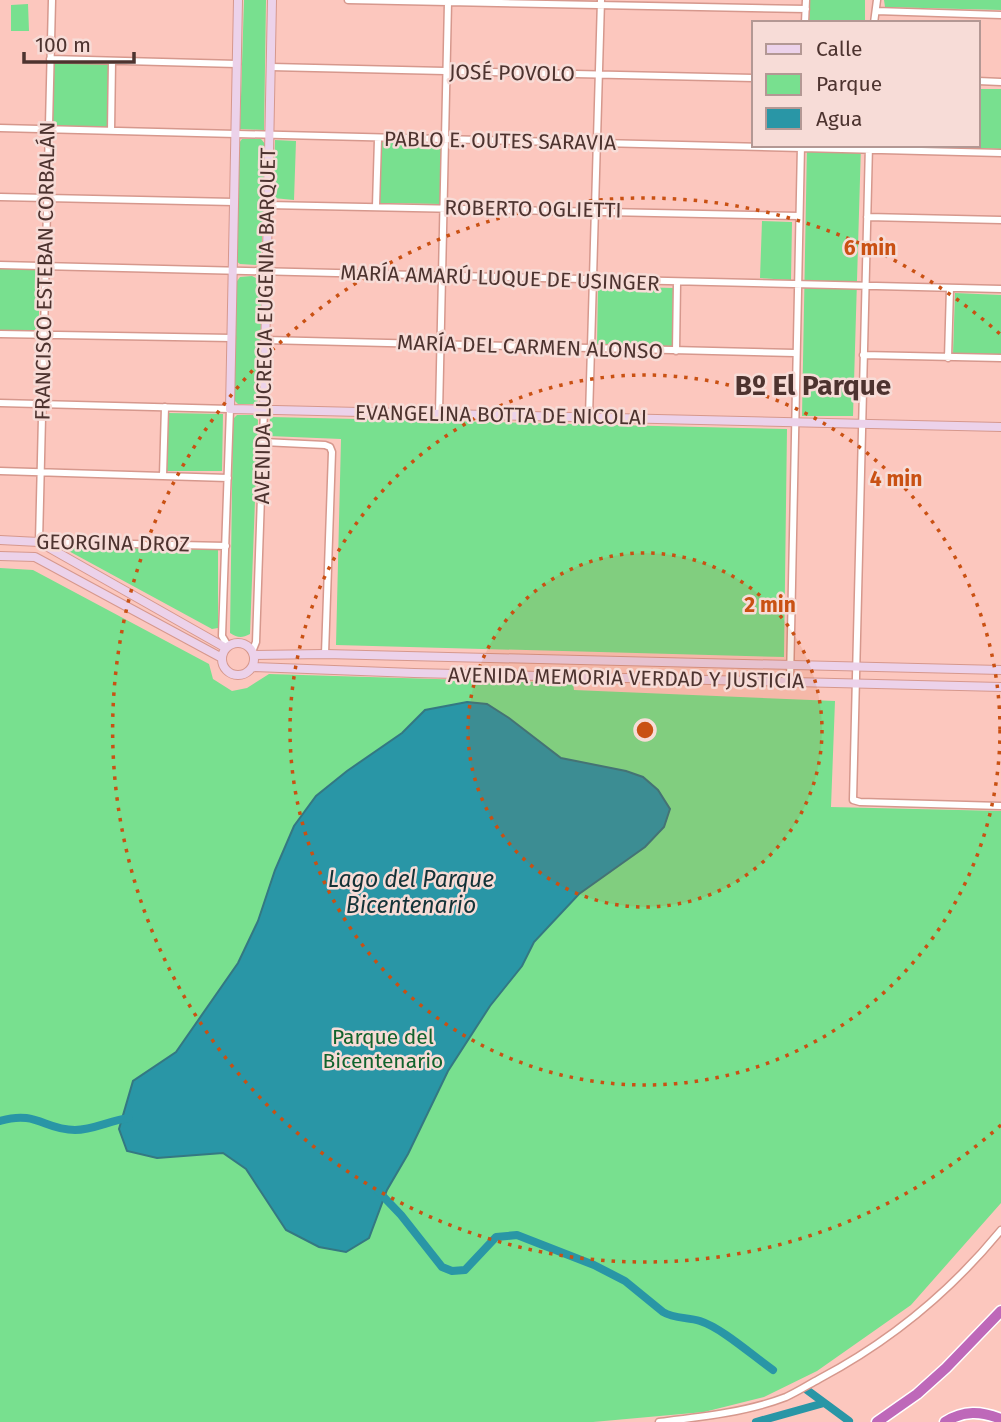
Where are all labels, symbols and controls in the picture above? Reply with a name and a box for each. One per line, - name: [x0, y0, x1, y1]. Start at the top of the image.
- scale bar: [24, 21, 135, 65]
- legend: [752, 21, 980, 147]
- text: 100 m: [35, 32, 91, 58]
- text: Calle: [816, 36, 862, 62]
- street label: JOSÉ POVOLO: [449, 59, 575, 87]
- text: Parque: [816, 71, 882, 97]
- text: Agua: [816, 106, 862, 132]
- street label: FRANCISCO ESTEBAN CORBALÁN: [29, 121, 61, 421]
- street label: PABLO E. OUTES SARAVIA: [384, 126, 616, 156]
- street label: AVENIDA LUCRECIA EUGENIA BARQUET: [249, 147, 281, 504]
- street label: ROBERTO OGLIETTI: [444, 194, 622, 224]
- text: 6 min: [844, 235, 896, 261]
- street label: MARÍA AMARÚ LUQUE DE USINGER: [340, 259, 660, 297]
- street label: MARÍA DEL CARMEN ALONSO: [397, 329, 663, 365]
- district label: Bº El Parque: [735, 369, 891, 402]
- street label: EVANGELINA BOTTA DE NICOLAI: [355, 399, 647, 431]
- text: 4 min: [870, 466, 922, 492]
- street label: GEORGINA DROZ: [36, 529, 190, 557]
- text: 2 min: [744, 592, 796, 618]
- street label: AVENIDA MEMORIA VERDAD Y JUSTICIA: [448, 662, 804, 694]
- centre of rings: [633, 718, 657, 742]
- water label: Lago del Parque Bicentenario: [328, 865, 494, 919]
- park label: Parque del Bicentenario: [323, 1024, 443, 1074]

